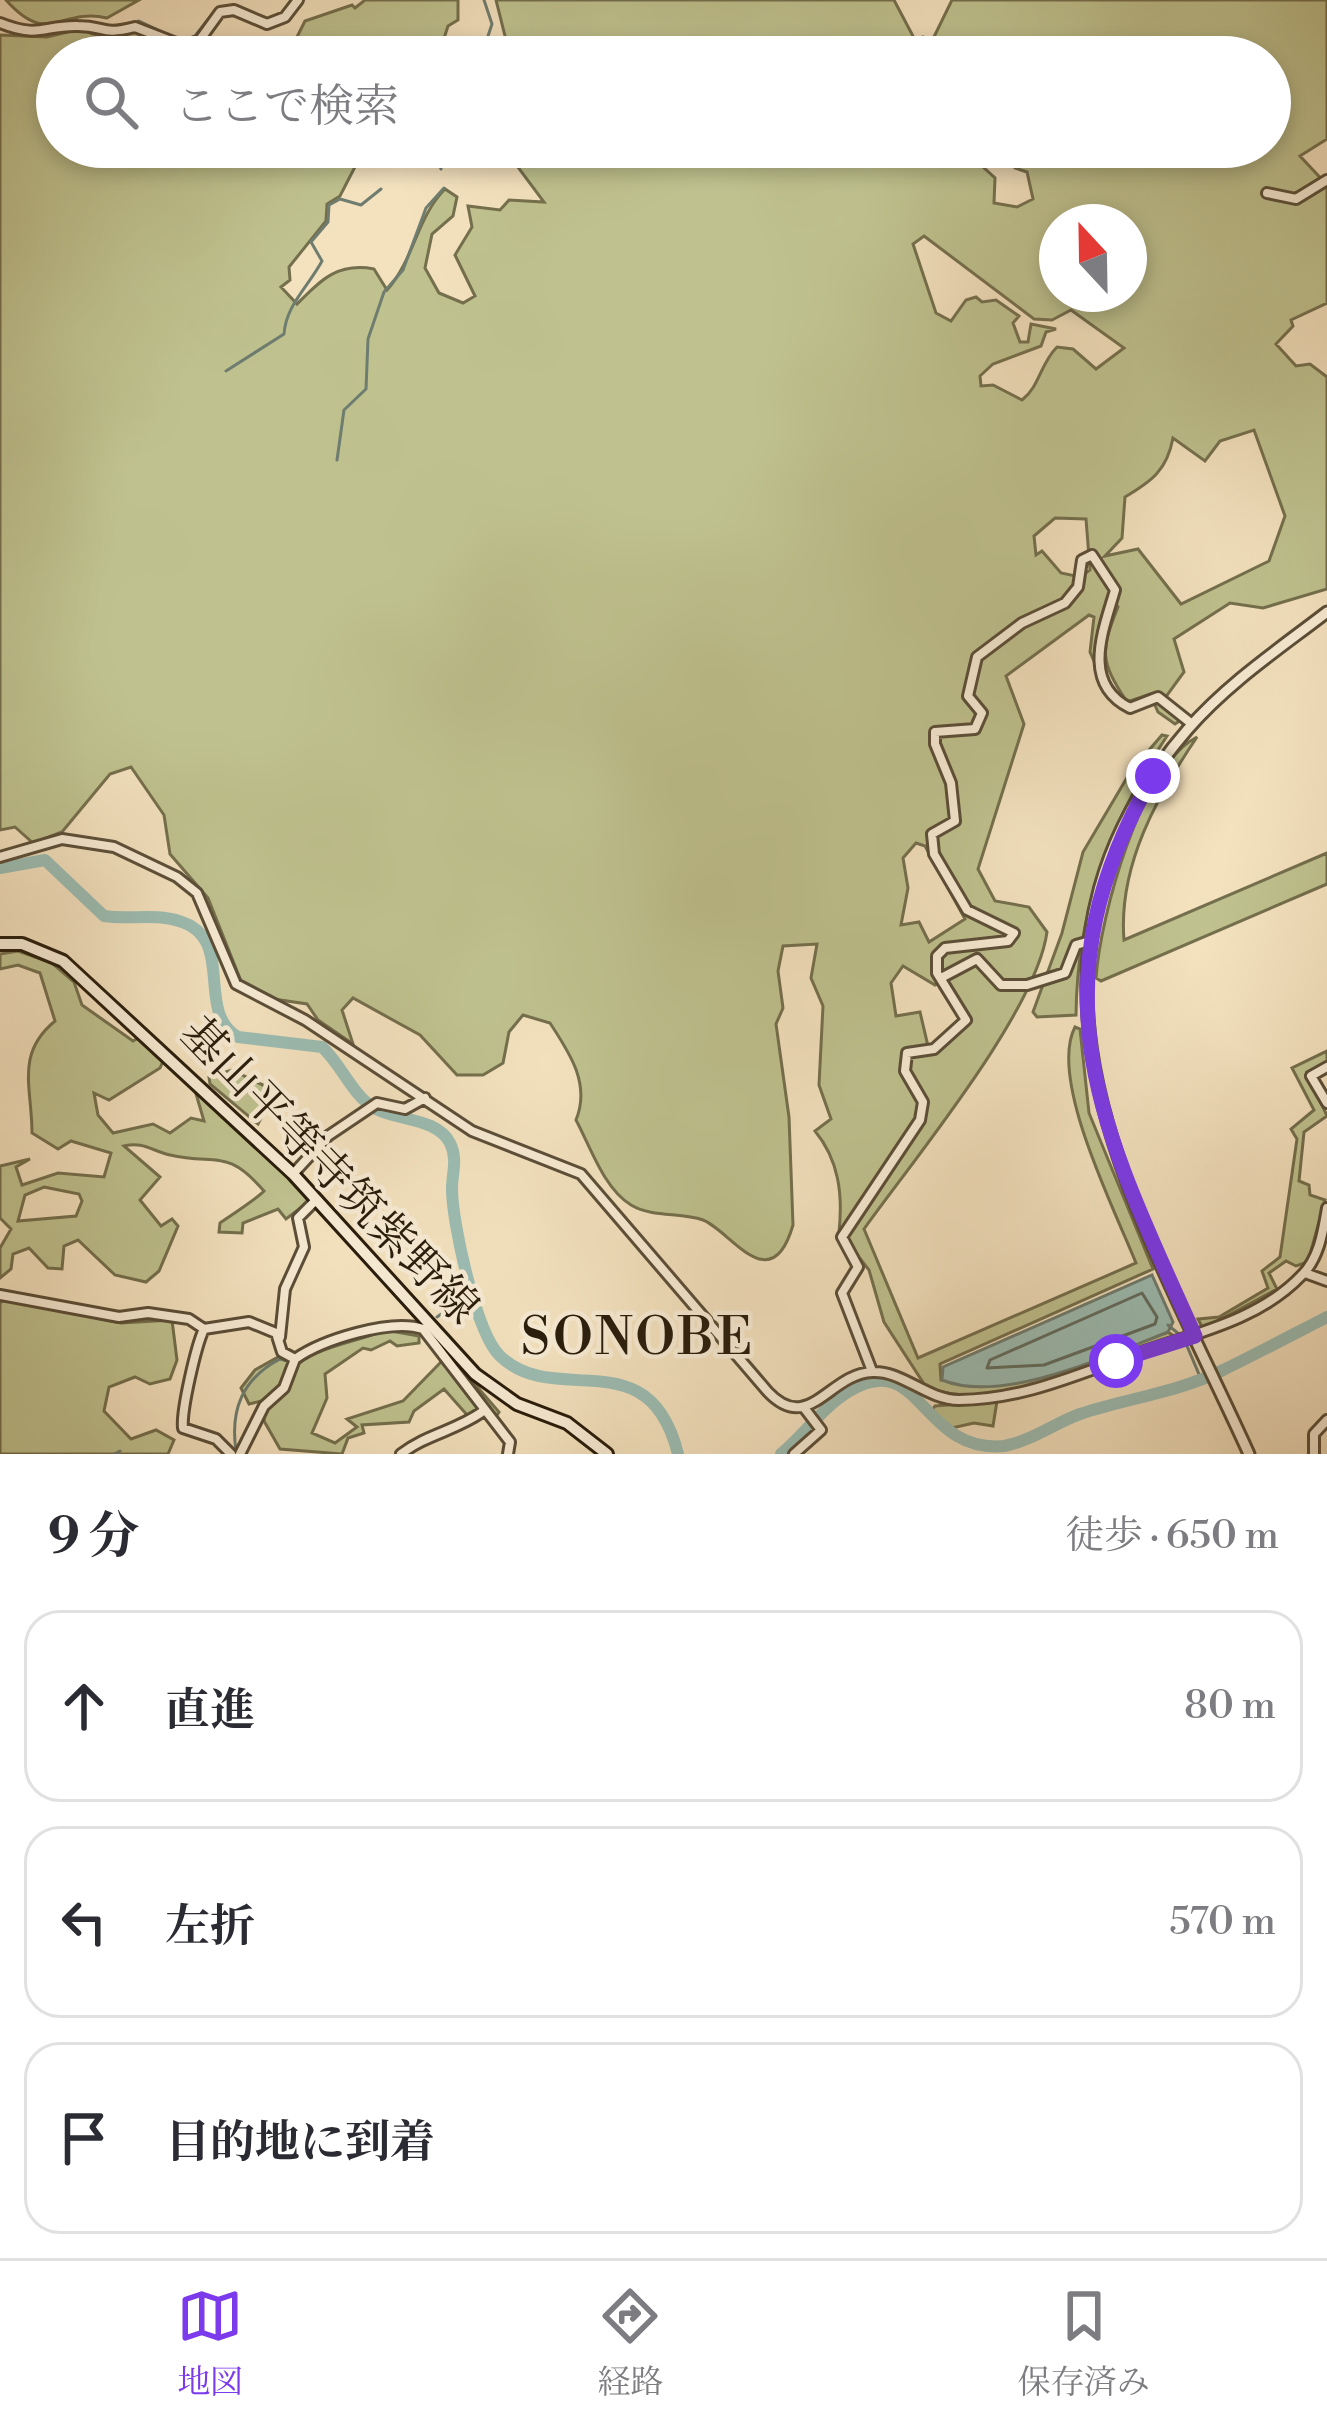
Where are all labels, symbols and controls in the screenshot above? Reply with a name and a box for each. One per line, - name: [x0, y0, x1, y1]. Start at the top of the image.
- search box: [36, 36, 1291, 168]
- icon: search: [78, 69, 144, 135]
- text: ここで検索: [174, 79, 399, 136]
- north arrow: [1039, 204, 1147, 312]
- route end: [1126, 749, 1180, 803]
- street label: 基山平等寺筑紫野線: [168, 1006, 490, 1336]
- district label: SONOBE: [521, 1307, 755, 1371]
- route start: [1089, 1334, 1143, 1388]
- text: 9 分: [48, 1506, 139, 1570]
- text: 徒歩 · 650 m: [1065, 1512, 1279, 1561]
- icon: ahead: [51, 1673, 117, 1739]
- text: 80 m: [1184, 1682, 1276, 1731]
- text: 直進: [165, 1683, 255, 1740]
- icon: left: [51, 1889, 117, 1955]
- text: 570 m: [1169, 1898, 1276, 1947]
- text: 左折: [165, 1899, 255, 1956]
- icon: arrive: [51, 2105, 117, 2171]
- text: 目的地に到着: [165, 2115, 435, 2172]
- tab: 地図: [177, 2283, 243, 2404]
- tab: 経路: [597, 2283, 663, 2404]
- tab: 保存済み: [1018, 2283, 1150, 2404]

